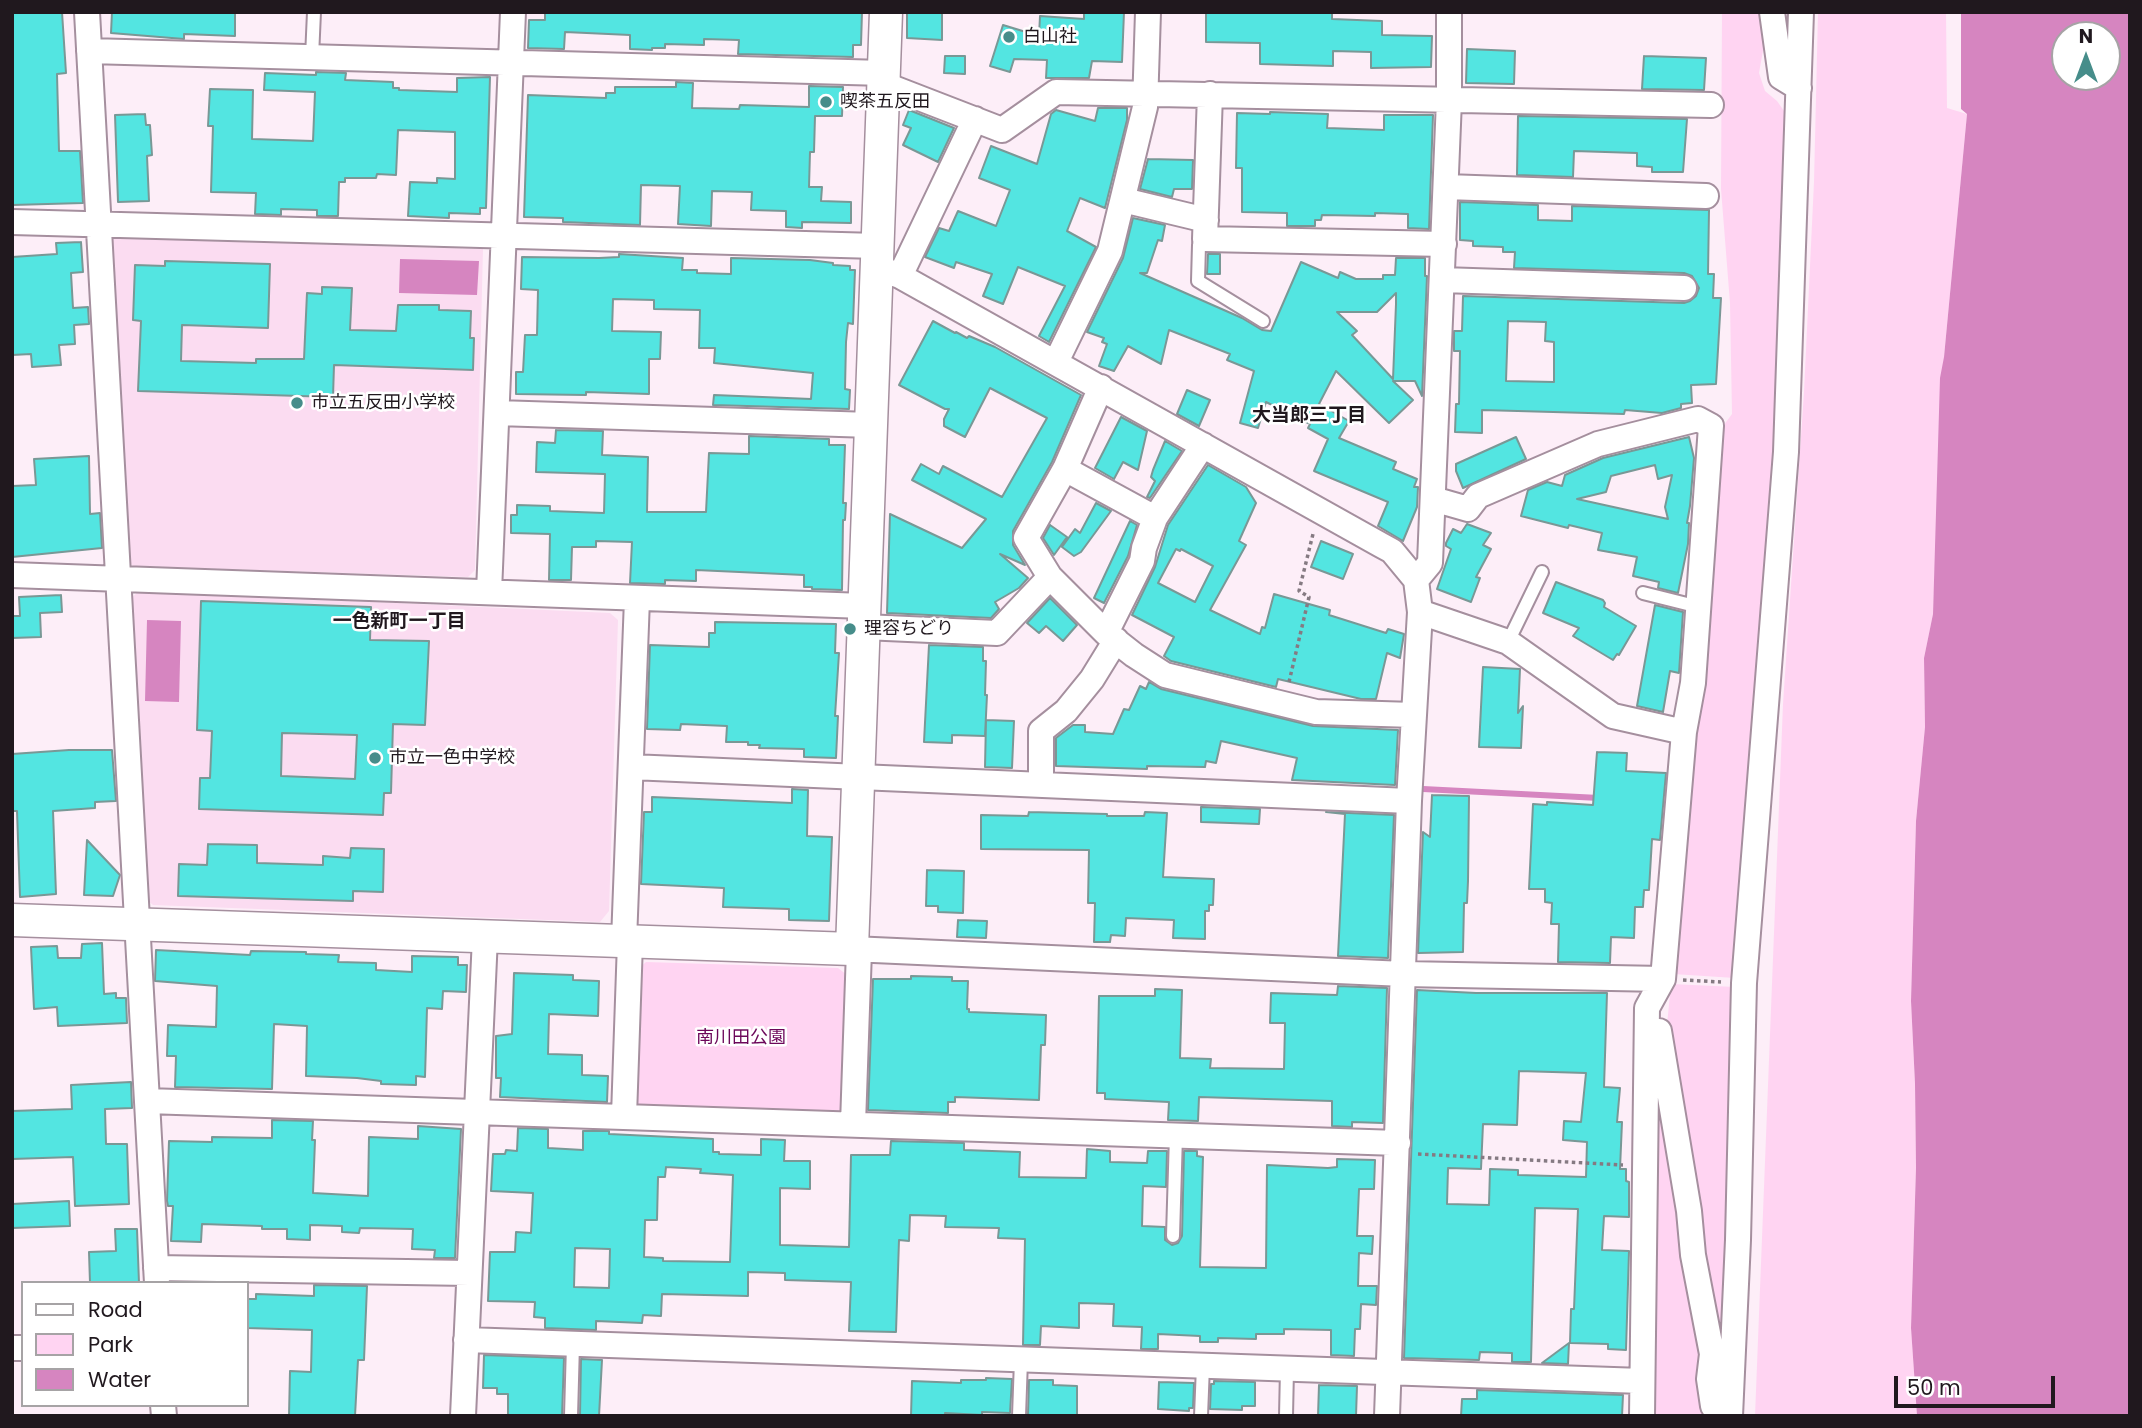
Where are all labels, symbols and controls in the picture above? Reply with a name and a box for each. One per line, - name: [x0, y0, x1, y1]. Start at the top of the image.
- north arrow: [2051, 21, 2121, 91]
- text: N: [2079, 23, 2093, 50]
- place label: 白山社: [1023, 26, 1077, 48]
- marker: 白山社: [1001, 29, 1017, 45]
- place label: 喫茶五反田: [840, 91, 930, 113]
- marker: 喫茶五反田: [818, 94, 834, 110]
- place label: 市立五反田小学校: [311, 392, 455, 414]
- marker: 市立五反田小学校: [289, 395, 305, 411]
- district label: 大当郎三丁目: [1252, 405, 1366, 427]
- district label: 一色新町一丁目: [333, 611, 465, 633]
- place label: 理容ちどり: [864, 618, 954, 640]
- marker: 理容ちどり: [842, 621, 858, 637]
- place label: 市立一色中学校: [389, 747, 515, 769]
- marker: 市立一色中学校: [367, 750, 383, 766]
- park label: 南川田公園: [696, 1027, 786, 1049]
- legend: [21, 1281, 248, 1407]
- text: Road: [88, 1295, 143, 1324]
- text: Park: [88, 1330, 133, 1359]
- scale bar: [1897, 1362, 2058, 1406]
- text: Water: [88, 1365, 151, 1394]
- text: 50 m: [1907, 1373, 1961, 1402]

